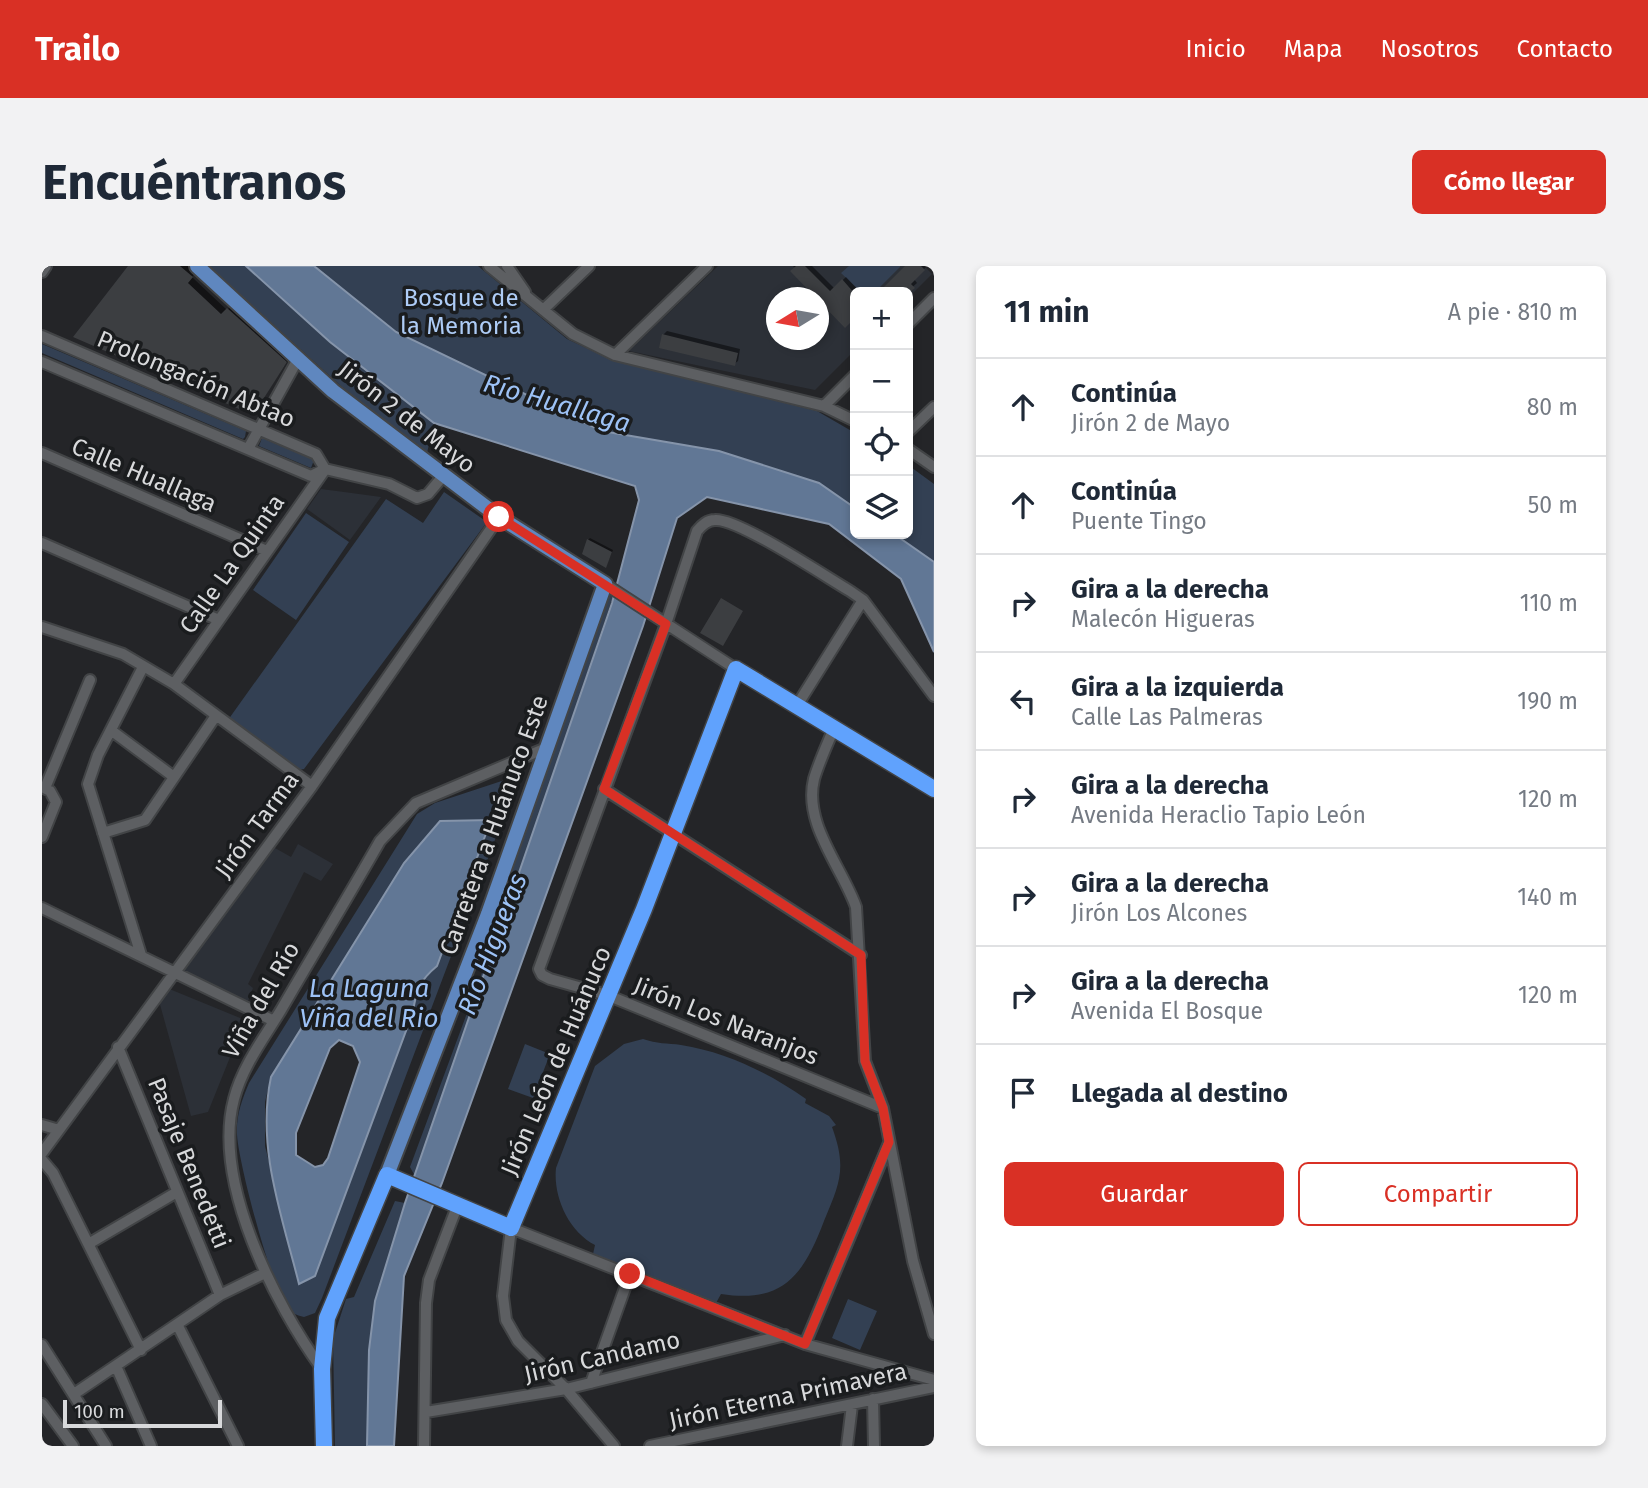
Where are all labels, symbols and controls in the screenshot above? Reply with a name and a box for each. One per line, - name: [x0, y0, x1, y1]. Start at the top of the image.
- text: Trailo: [35, 29, 120, 69]
- text: Inicio: [1186, 35, 1246, 63]
- text: Mapa: [1284, 35, 1343, 63]
- text: Nosotros: [1381, 35, 1479, 63]
- text: Contacto: [1517, 35, 1613, 63]
- button: Cómo llegar: [1412, 150, 1606, 214]
- text: Encuéntranos: [42, 153, 346, 212]
- park label: Bosque de la Memoria: [400, 284, 522, 340]
- north arrow: [766, 287, 829, 350]
- map controls: [850, 287, 913, 539]
- button: +: [850, 287, 913, 350]
- text: 11 min: [1004, 294, 1090, 330]
- text: A pie · 810 m: [1448, 298, 1578, 326]
- street label: Prolongación Abtao: [93, 325, 299, 433]
- button: −: [850, 350, 913, 413]
- street label: Jirón 2 de Mayo: [333, 355, 481, 479]
- water label: Río Huallaga: [480, 368, 634, 439]
- text: Continúa: [1071, 378, 1177, 409]
- icon: ahead: [1004, 388, 1042, 426]
- text: 80 m: [1527, 393, 1578, 421]
- text: Jirón 2 de Mayo: [1071, 409, 1230, 437]
- button: locate: [850, 413, 913, 476]
- street label: Calle Huallaga: [67, 432, 221, 518]
- button: layers: [850, 476, 913, 539]
- text: Continúa: [1071, 476, 1177, 507]
- icon: ahead: [1004, 486, 1042, 524]
- street label: Calle La Quinta: [174, 489, 290, 639]
- text: 50 m: [1528, 491, 1578, 519]
- route start: [483, 501, 514, 532]
- text: Puente Tingo: [1071, 507, 1207, 535]
- text: Gira a la derecha: [1071, 574, 1269, 605]
- icon: right: [1004, 584, 1042, 622]
- text: 110 m: [1520, 589, 1578, 617]
- text: Malecón Higueras: [1071, 605, 1255, 633]
- text: Gira a la izquierda: [1071, 672, 1284, 703]
- icon: left: [1004, 682, 1042, 720]
- text: 190 m: [1517, 687, 1578, 715]
- street label: Carretera a Huánuco Este: [434, 692, 554, 958]
- text: Calle Las Palmeras: [1071, 703, 1263, 731]
- street label: Jirón Tarma: [209, 767, 305, 883]
- text: Gira a la derecha: [1071, 770, 1269, 801]
- icon: right: [1004, 780, 1042, 818]
- text: 120 m: [1518, 785, 1578, 813]
- text: Avenida Heraclio Tapio León: [1071, 801, 1366, 829]
- text: Gira a la derecha: [1071, 868, 1269, 899]
- water label: Río Higueras: [451, 869, 534, 1019]
- icon: right: [1004, 878, 1042, 916]
- text: 140 m: [1517, 883, 1578, 911]
- text: Jirón Los Alcones: [1071, 899, 1247, 927]
- street label: Viña del Río: [216, 937, 306, 1063]
- street label: Jirón León de Huánuco: [495, 942, 617, 1180]
- text: Gira a la derecha: [1071, 966, 1269, 997]
- street label: Jirón Los Naranjos: [629, 971, 823, 1071]
- water label: La Laguna Viña del Rio: [300, 973, 438, 1034]
- icon: right: [1004, 976, 1042, 1014]
- text: 120 m: [1518, 981, 1578, 1009]
- text: Avenida El Bosque: [1071, 997, 1263, 1025]
- street label: Pasaje Benedetti: [142, 1074, 236, 1252]
- icon: arrive: [1004, 1074, 1042, 1112]
- text: Llegada al destino: [1071, 1078, 1288, 1109]
- button: Guardar: [1004, 1162, 1284, 1226]
- button: Compartir: [1298, 1162, 1578, 1226]
- route end: [614, 1258, 645, 1289]
- street label: Jirón Candamo: [521, 1325, 683, 1389]
- street label: Jirón Eterna Primavera: [666, 1357, 910, 1435]
- scale bar: [63, 1397, 222, 1429]
- text: 100 m: [74, 1400, 125, 1423]

